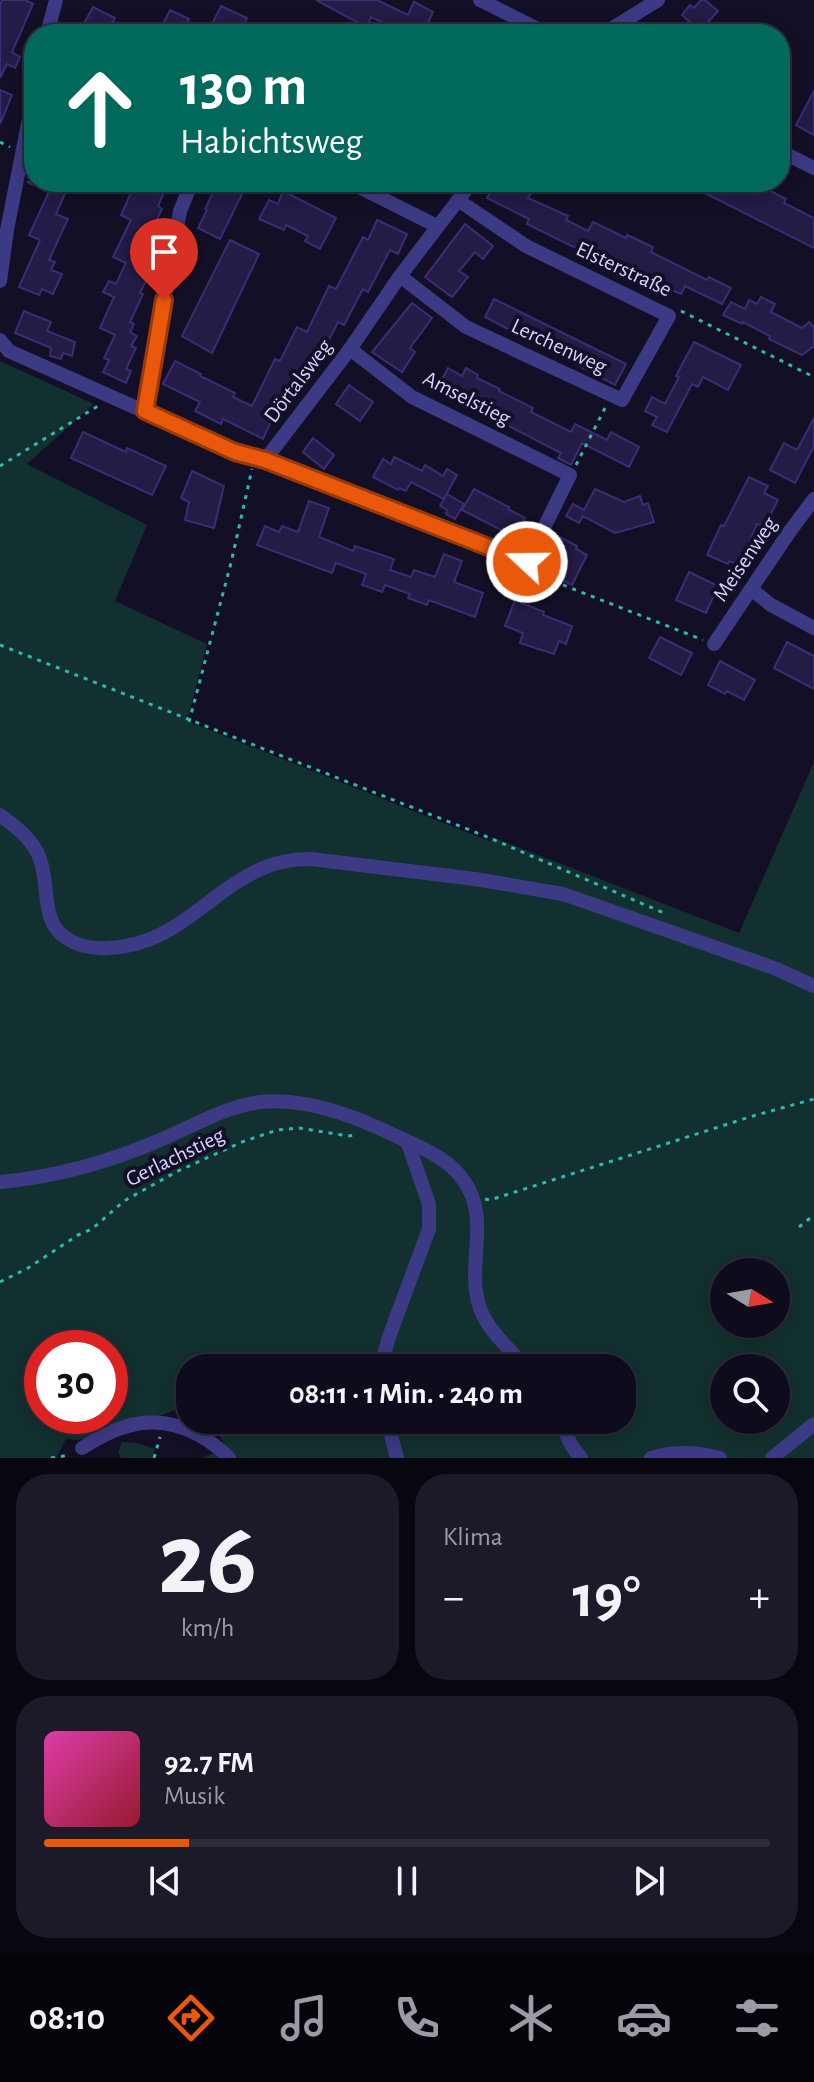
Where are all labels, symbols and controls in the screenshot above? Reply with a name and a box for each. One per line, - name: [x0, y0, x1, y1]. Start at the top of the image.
- icon: ahead: [48, 56, 152, 160]
- text: 130 m: [180, 59, 307, 115]
- text: Habichtsweg: [180, 124, 363, 160]
- pin: [130, 218, 198, 300]
- icon: arrive: [142, 230, 186, 274]
- street label: Elsterstraße: [573, 237, 675, 301]
- street label: Lerchenweg: [508, 314, 610, 378]
- street label: Dörtalsweg: [260, 335, 336, 427]
- street label: Amselstieg: [420, 367, 515, 429]
- street label: Meisenweg: [709, 513, 781, 605]
- position arrow: [485, 520, 569, 604]
- street label: Gerlachstieg: [122, 1124, 228, 1190]
- north arrow: [710, 1258, 790, 1338]
- map controls: [710, 1258, 790, 1434]
- speed limit sign: 30: [24, 1330, 128, 1434]
- button: search: [710, 1354, 790, 1434]
- text: 08:11 · 1 Min. · 240 m: [289, 1379, 523, 1409]
- text: 26: [158, 1509, 257, 1613]
- text: Klima: [443, 1524, 503, 1550]
- text: 19°: [572, 1568, 641, 1628]
- text: −: [443, 1576, 464, 1620]
- text: +: [749, 1576, 770, 1620]
- text: km/h: [181, 1615, 234, 1641]
- text: 92.7 FM: [164, 1748, 254, 1778]
- text: Musik: [164, 1783, 225, 1809]
- icon: previous: [143, 1859, 187, 1903]
- icon: pause: [385, 1859, 429, 1903]
- icon: next: [627, 1859, 671, 1903]
- icon: directions: [163, 1990, 219, 2046]
- icon: music: [276, 1990, 332, 2046]
- icon: phone: [389, 1990, 445, 2046]
- icon: climate: [503, 1990, 559, 2046]
- icon: car: [616, 1990, 672, 2046]
- icon: filters: [729, 1990, 785, 2046]
- text: 08:10: [29, 2000, 105, 2036]

